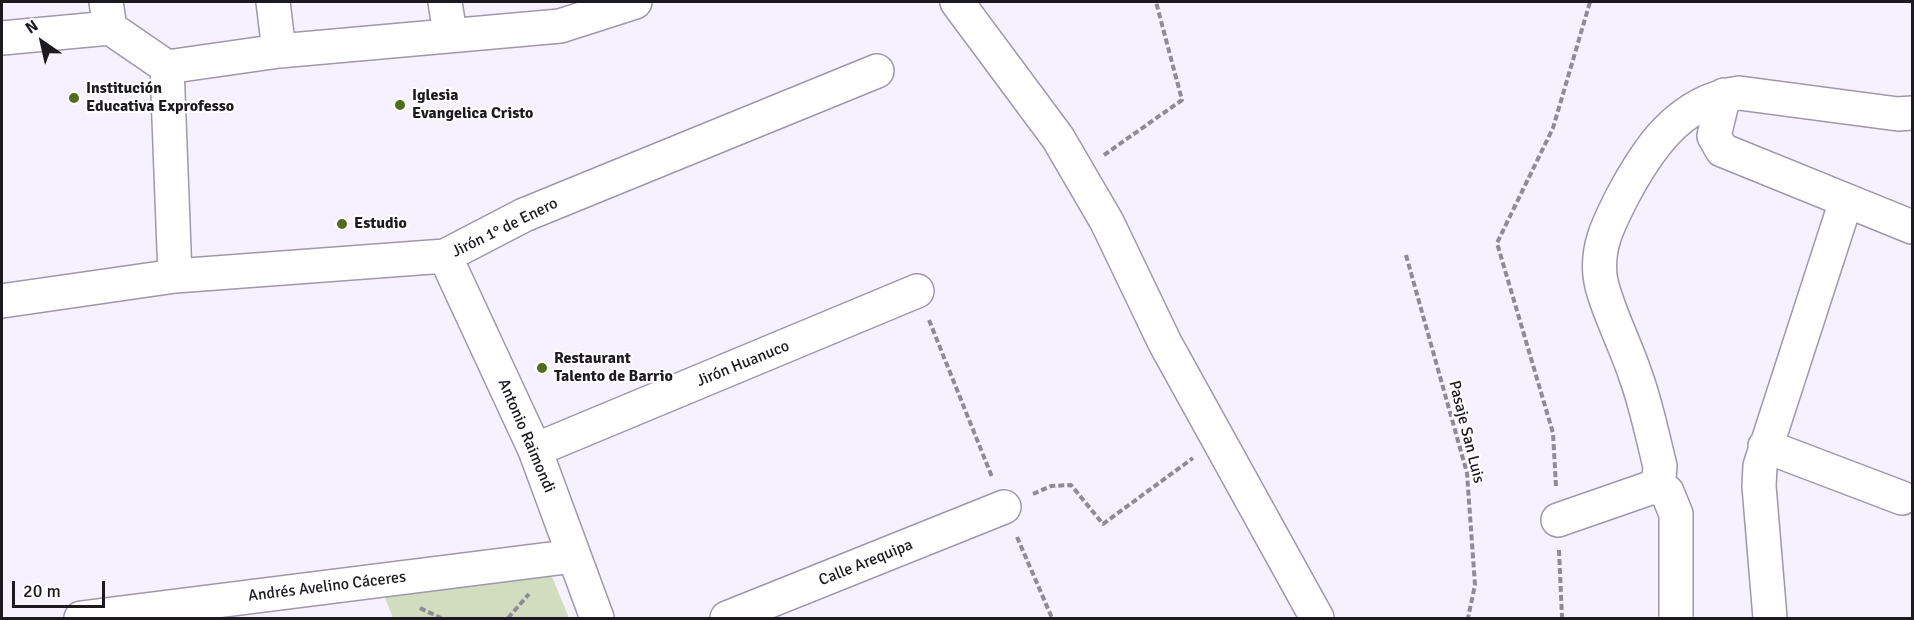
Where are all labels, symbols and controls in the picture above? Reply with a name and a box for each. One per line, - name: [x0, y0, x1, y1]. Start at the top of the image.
- north arrow: [12, 12, 72, 72]
- text: N: [22, 16, 42, 38]
- place label: Institución Educativa Exprofesso: [86, 79, 234, 117]
- place label: Iglesia Evangelica Cristo: [412, 86, 533, 124]
- marker: Institución Educativa Exprofesso: [67, 91, 81, 105]
- marker: Iglesia Evangelica Cristo: [393, 98, 407, 112]
- street label: Jirón 1° de Enero: [449, 194, 561, 262]
- place label: Estudio: [354, 214, 407, 234]
- marker: Estudio: [335, 217, 349, 231]
- street label: Jirón Huanuco: [694, 337, 792, 391]
- place label: Restaurant Talento de Barrio: [554, 349, 673, 387]
- marker: Restaurant Talento de Barrio: [535, 361, 549, 375]
- street label: Antonio Raimondi: [493, 376, 559, 496]
- street label: Pasaje San Luis: [1444, 379, 1488, 485]
- street label: Calle Arequipa: [816, 535, 916, 591]
- street label: Andrés Avelino Cáceres: [247, 568, 407, 606]
- scale bar: [15, 569, 108, 607]
- text: 20 m: [23, 580, 61, 602]

